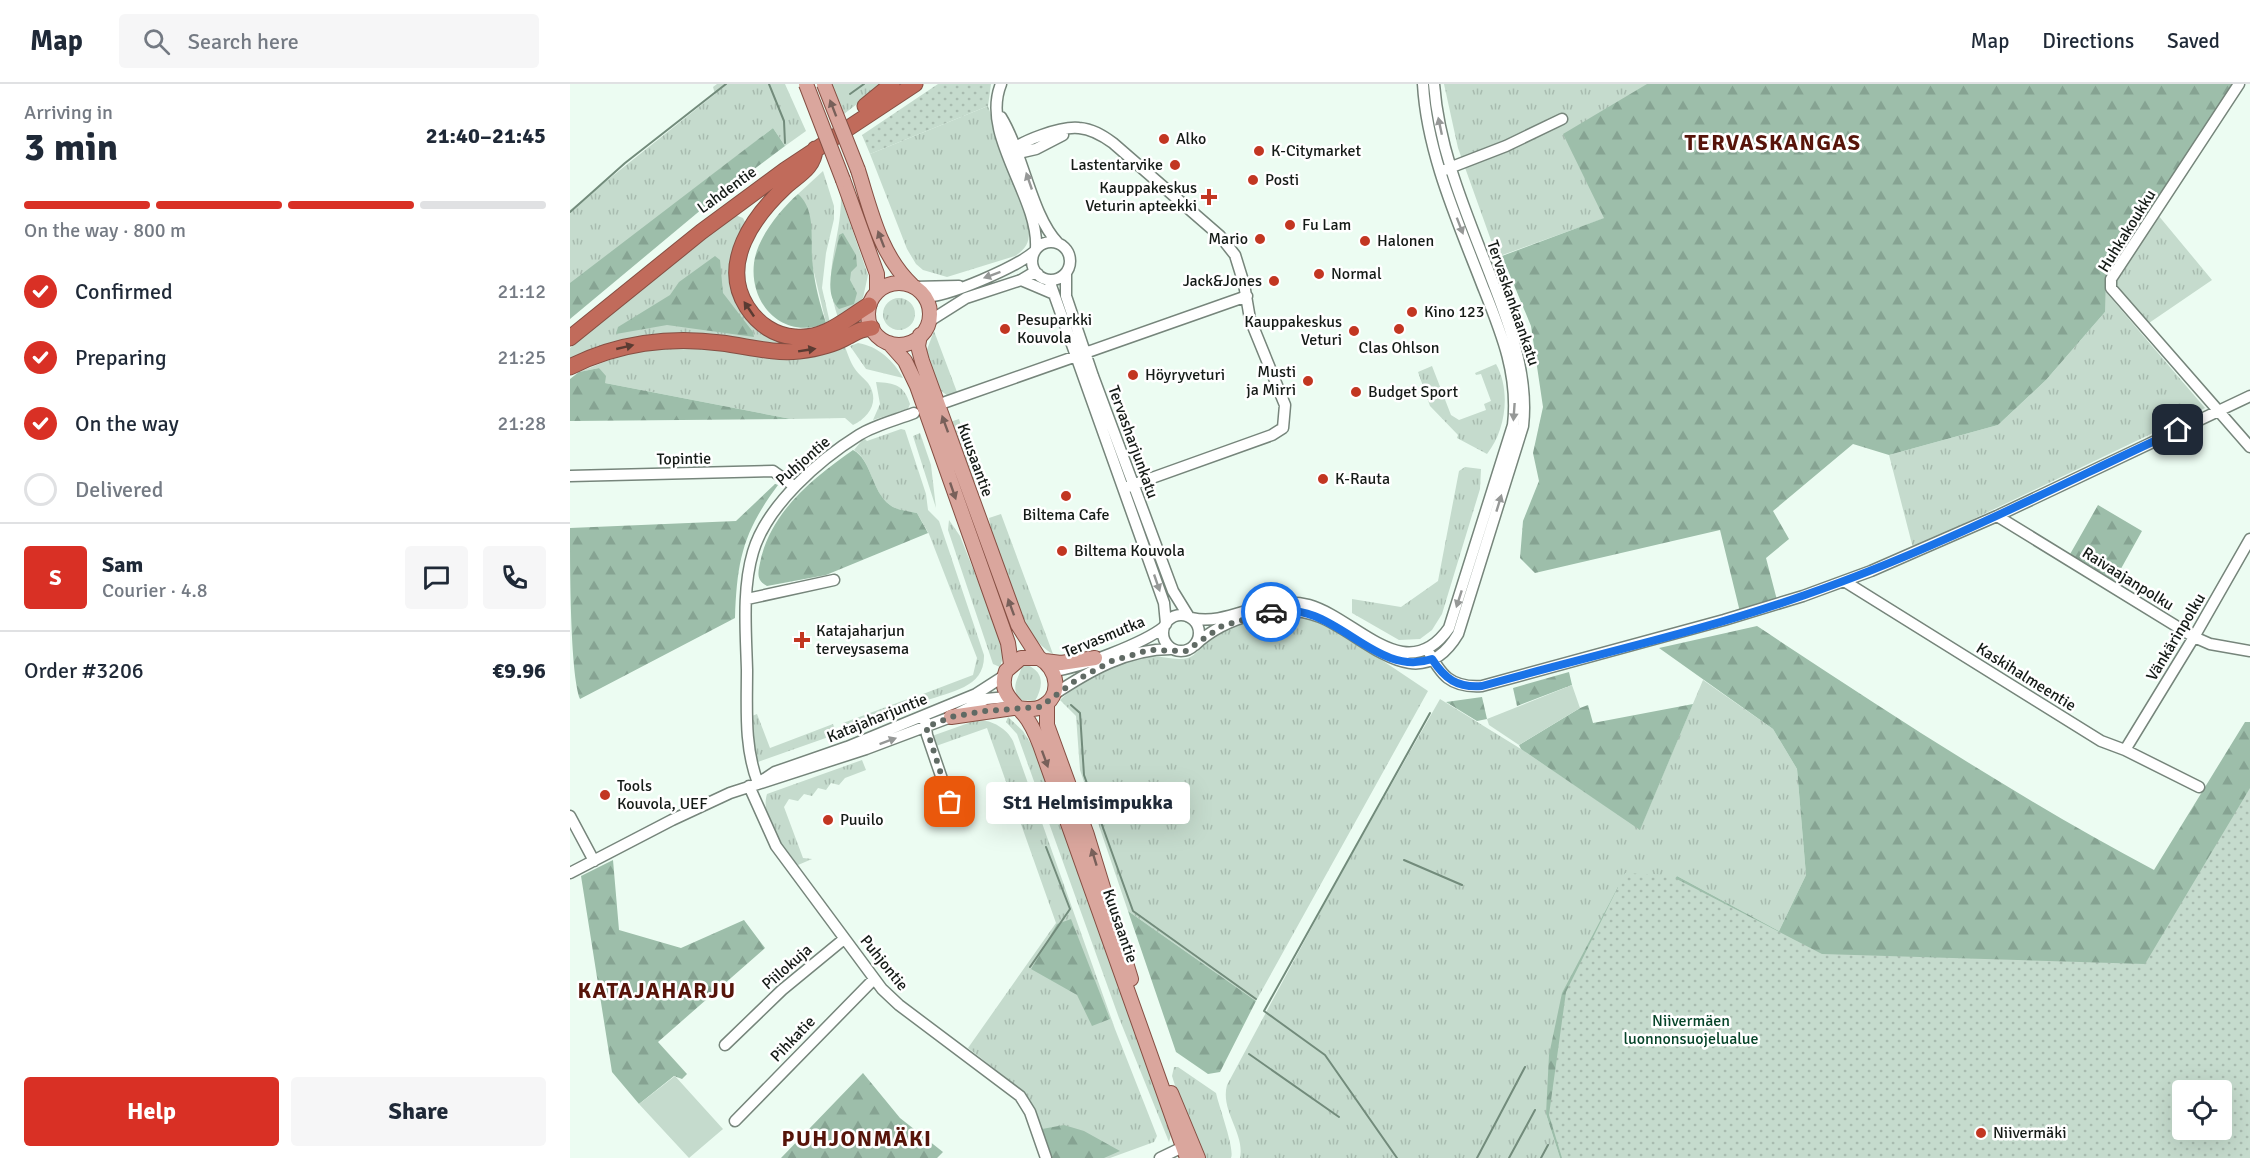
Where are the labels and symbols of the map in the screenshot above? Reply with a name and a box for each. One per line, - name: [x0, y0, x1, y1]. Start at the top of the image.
- one-way arrow: [828, 98, 838, 116]
- one-way arrow: [1435, 117, 1444, 136]
- place label: Alko: [1176, 129, 1206, 149]
- district label: TERVASKANGAS: [1684, 129, 1862, 156]
- marker: Alko: [1157, 132, 1171, 146]
- place label: K-Citymarket: [1271, 141, 1361, 161]
- marker: K-Citymarket: [1252, 144, 1266, 158]
- place label: Lastentarvike: [1070, 155, 1163, 175]
- marker: Lastentarvike: [1168, 158, 1182, 172]
- street label: Lahdentie: [693, 162, 761, 218]
- place label: Posti: [1265, 170, 1299, 190]
- one-way arrow: [1023, 172, 1033, 190]
- marker: Posti: [1246, 173, 1260, 187]
- place label: Kauppakeskus Veturin apteekki: [1085, 178, 1197, 216]
- street label: Huhkakoukku: [2094, 186, 2160, 276]
- marker: Kauppakeskus Veturin apteekki: [1202, 190, 1216, 204]
- place label: Fu Lam: [1302, 215, 1351, 235]
- one-way arrow: [1456, 217, 1466, 235]
- marker: Fu Lam: [1283, 218, 1297, 232]
- place label: Mario: [1208, 229, 1248, 249]
- one-way arrow: [876, 230, 885, 248]
- place label: Halonen: [1377, 231, 1434, 251]
- marker: Mario: [1253, 232, 1267, 246]
- marker: Halonen: [1358, 234, 1372, 248]
- street label: Tervaskankaankatu: [1482, 238, 1544, 368]
- place label: Normal: [1331, 264, 1382, 284]
- marker: Normal: [1312, 267, 1326, 281]
- one-way arrow: [983, 271, 1001, 281]
- place label: Jack&Jones: [1183, 271, 1262, 291]
- marker: Jack&Jones: [1267, 274, 1281, 288]
- one-way arrow: [743, 300, 754, 317]
- place label: Kino 123: [1424, 302, 1484, 322]
- marker: Kino 123: [1405, 305, 1419, 319]
- place label: Pesuparkki Kouvola: [1017, 310, 1092, 348]
- place label: Kauppakeskus Veturi: [1244, 312, 1342, 350]
- marker: Pesuparkki Kouvola: [998, 322, 1012, 336]
- marker: Clas Ohlson: [1392, 322, 1406, 336]
- marker: Kauppakeskus Veturi: [1347, 324, 1361, 338]
- place label: Clas Ohlson: [1359, 338, 1440, 358]
- one-way arrow: [615, 342, 634, 351]
- one-way arrow: [798, 345, 817, 354]
- place label: Musti ja Mirri: [1246, 362, 1296, 400]
- place label: Höyryveturi: [1145, 365, 1225, 385]
- marker: Höyryveturi: [1126, 368, 1140, 382]
- marker: Musti ja Mirri: [1301, 374, 1315, 388]
- place label: Budget Sport: [1368, 382, 1458, 402]
- street label: Tervasharjunkatu: [1103, 383, 1163, 501]
- marker: Budget Sport: [1349, 385, 1363, 399]
- one-way arrow: [1509, 403, 1519, 422]
- pin: [2152, 404, 2203, 455]
- one-way arrow: [939, 415, 949, 433]
- street label: Kuusaantie: [952, 421, 998, 499]
- street label: Puhjontie: [772, 432, 834, 490]
- street label: Topintie: [657, 449, 711, 469]
- place label: K-Rauta: [1335, 469, 1390, 489]
- marker: K-Rauta: [1316, 472, 1330, 486]
- one-way arrow: [948, 482, 958, 500]
- marker: Biltema Cafe: [1059, 489, 1073, 503]
- one-way arrow: [1495, 494, 1504, 512]
- place label: Biltema Cafe: [1022, 505, 1110, 525]
- place label: Biltema Kouvola: [1074, 541, 1185, 561]
- street label: Raivaajanpolku: [2078, 543, 2178, 615]
- marker: Biltema Kouvola: [1055, 544, 1069, 558]
- one-way arrow: [1152, 574, 1162, 592]
- courier: [1241, 582, 1301, 642]
- one-way arrow: [1453, 590, 1463, 608]
- street label: Vänkärinpolku: [2142, 590, 2210, 684]
- one-way arrow: [1006, 598, 1016, 616]
- street label: Tervasmutka: [1060, 612, 1148, 662]
- place label: Katajaharjun terveysasema: [816, 621, 909, 659]
- marker: Katajaharjun terveysasema: [793, 631, 811, 649]
- street label: Kaskihalmeentie: [1972, 638, 2080, 716]
- street label: Katajaharjuntie: [824, 689, 930, 747]
- one-way arrow: [879, 735, 897, 745]
- one-way arrow: [1041, 750, 1051, 768]
- place label: Tools Kouvola, UEF: [617, 776, 707, 814]
- pin: [924, 776, 975, 827]
- callout: St1 Helmisimpukka: [986, 781, 1190, 823]
- marker: Tools Kouvola, UEF: [598, 788, 612, 802]
- place label: Puuilo: [840, 810, 884, 830]
- marker: Puuilo: [821, 813, 835, 827]
- one-way arrow: [1089, 848, 1098, 866]
- street label: Kuusaantie: [1098, 886, 1142, 966]
- street label: Puhjontie: [855, 931, 913, 995]
- street label: Piilokuja: [758, 940, 816, 994]
- district label: KATAJAHARJU: [577, 977, 737, 1004]
- park label: Niivermäen luonnonsuojelualue: [1623, 1011, 1759, 1049]
- street label: Pihkatie: [766, 1012, 820, 1066]
- place label: Niivermäki: [1993, 1123, 2066, 1143]
- district label: PUHJONMÄKI: [781, 1125, 933, 1152]
- marker: Niivermäki: [1974, 1126, 1988, 1140]

